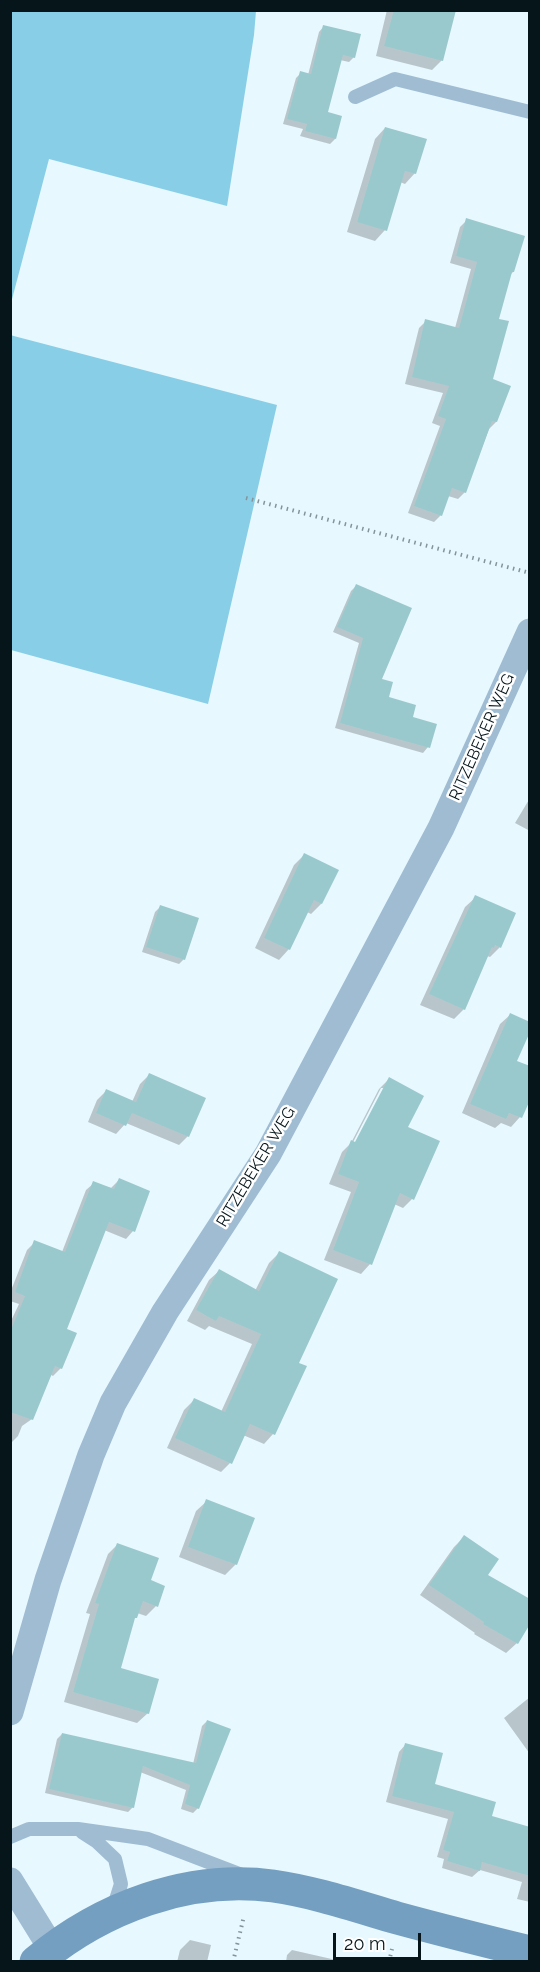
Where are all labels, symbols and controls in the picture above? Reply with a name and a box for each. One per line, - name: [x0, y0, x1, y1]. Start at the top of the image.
- street label: RITZEBEKER WEG: [445, 671, 519, 803]
- street label: RITZEBEKER WEG: [213, 1103, 299, 1231]
- scale bar: [336, 1921, 424, 1959]
- text: 20 m: [344, 1933, 386, 1954]

